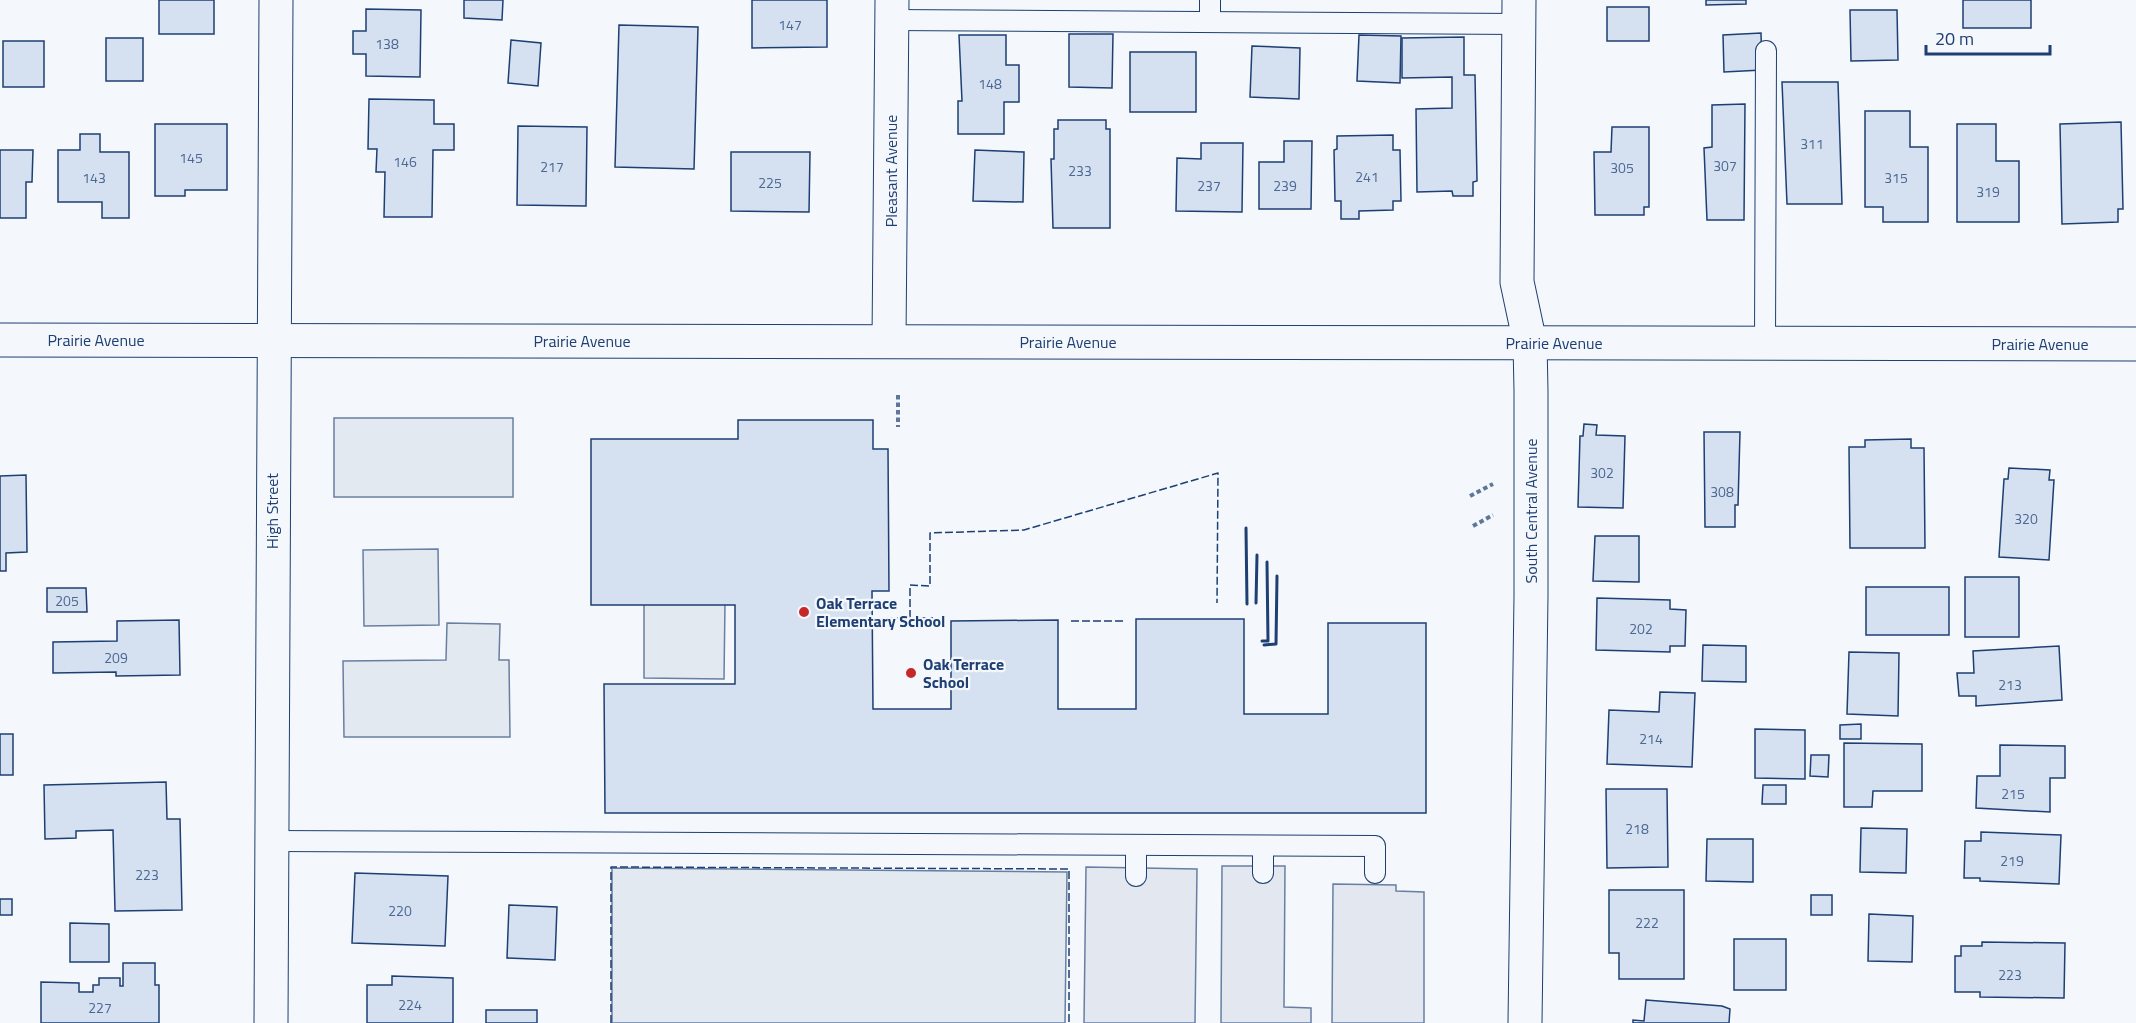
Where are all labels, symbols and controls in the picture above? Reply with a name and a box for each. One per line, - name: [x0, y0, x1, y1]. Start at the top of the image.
- house number: 147: [778, 14, 802, 35]
- scale bar: [1926, 18, 2050, 56]
- text: 20 m: [1935, 25, 1974, 52]
- house number: 138: [375, 33, 399, 54]
- house number: 148: [978, 73, 1002, 94]
- street label: Pleasant Avenue: [879, 115, 903, 227]
- house number: 311: [1800, 133, 1824, 154]
- house number: 145: [179, 147, 203, 168]
- house number: 146: [393, 151, 417, 172]
- house number: 307: [1713, 155, 1737, 176]
- house number: 217: [540, 156, 564, 177]
- house number: 305: [1610, 157, 1634, 178]
- house number: 233: [1068, 160, 1092, 181]
- house number: 241: [1355, 166, 1379, 187]
- house number: 143: [82, 167, 106, 188]
- house number: 315: [1884, 167, 1908, 188]
- house number: 225: [758, 172, 782, 193]
- house number: 237: [1197, 175, 1221, 196]
- house number: 239: [1273, 175, 1297, 196]
- house number: 319: [1976, 181, 2000, 202]
- street label: Prairie Avenue: [47, 328, 145, 352]
- street label: Prairie Avenue: [533, 329, 631, 353]
- street label: Prairie Avenue: [1019, 330, 1117, 354]
- street label: Prairie Avenue: [1505, 331, 1603, 355]
- street label: Prairie Avenue: [1991, 332, 2089, 356]
- street label: South Central Avenue: [1519, 439, 1543, 583]
- house number: 302: [1590, 462, 1614, 483]
- street label: High Street: [260, 473, 284, 549]
- house number: 308: [1710, 481, 1734, 502]
- house number: 320: [2014, 508, 2038, 529]
- house number: 205: [55, 590, 79, 611]
- place label: Oak Terrace Elementary School: [816, 591, 945, 633]
- marker: Oak Terrace Elementary School: [797, 605, 811, 619]
- house number: 202: [1629, 618, 1653, 639]
- house number: 209: [104, 647, 128, 668]
- place label: Oak Terrace School: [923, 652, 1004, 694]
- marker: Oak Terrace School: [904, 666, 918, 680]
- house number: 213: [1998, 674, 2022, 695]
- house number: 214: [1639, 728, 1663, 749]
- house number: 215: [2001, 783, 2025, 804]
- house number: 218: [1625, 818, 1649, 839]
- house number: 219: [2000, 850, 2024, 871]
- house number: 223: [135, 864, 159, 885]
- house number: 220: [388, 900, 412, 921]
- house number: 222: [1635, 912, 1659, 933]
- house number: 223: [1998, 964, 2022, 985]
- house number: 224: [398, 994, 422, 1015]
- house number: 227: [88, 997, 112, 1018]

